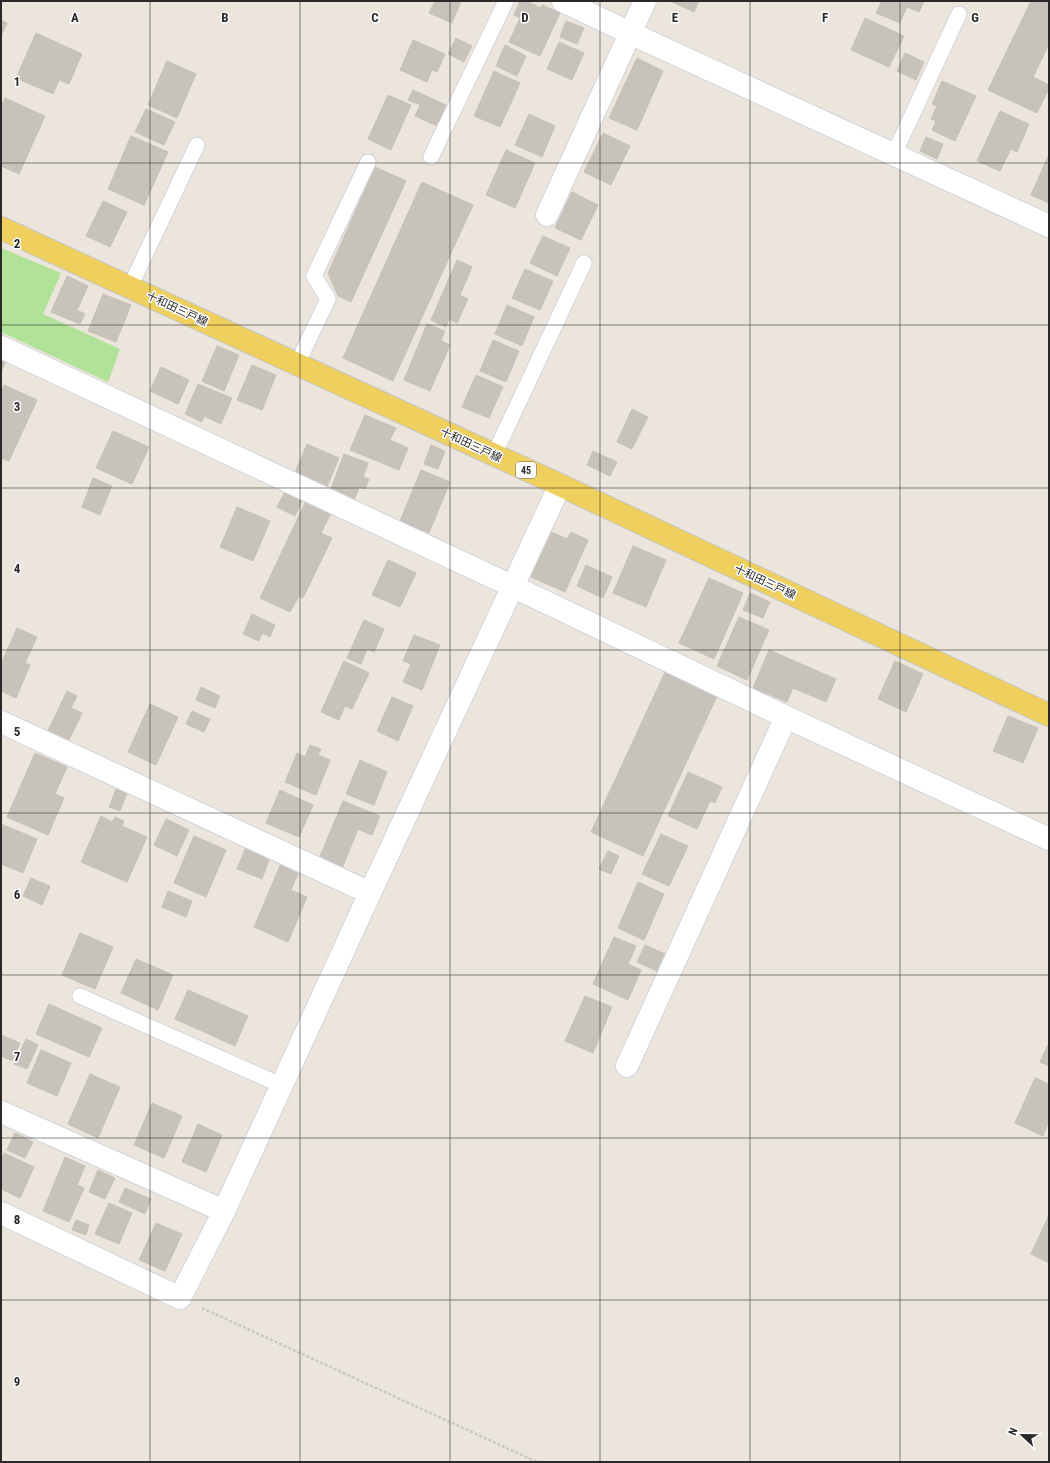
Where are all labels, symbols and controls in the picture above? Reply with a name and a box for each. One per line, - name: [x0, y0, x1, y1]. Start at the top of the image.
- text: A: [71, 10, 79, 25]
- text: B: [221, 10, 229, 25]
- text: C: [371, 10, 379, 25]
- text: D: [521, 10, 529, 25]
- text: E: [672, 10, 679, 25]
- text: F: [822, 10, 828, 25]
- text: G: [971, 10, 979, 25]
- text: 1: [14, 74, 20, 89]
- text: 2: [14, 236, 21, 251]
- street label: 十和田三戸線: [144, 289, 210, 329]
- text: 3: [14, 399, 20, 414]
- street label: 十和田三戸線: [438, 425, 504, 465]
- road number: 45: [516, 462, 536, 478]
- text: 4: [14, 561, 21, 576]
- street label: 十和田三戸線: [732, 562, 798, 602]
- text: 5: [14, 724, 21, 739]
- text: 6: [14, 887, 21, 902]
- text: 7: [14, 1049, 21, 1064]
- text: 8: [14, 1212, 20, 1227]
- text: 9: [14, 1374, 20, 1389]
- north arrow: [1002, 1415, 1042, 1455]
- text: N: [1006, 1426, 1021, 1437]

